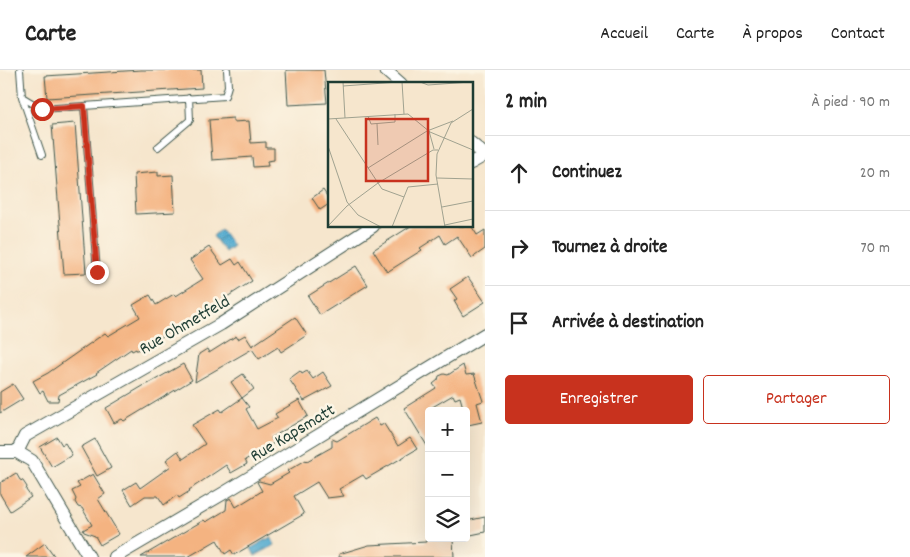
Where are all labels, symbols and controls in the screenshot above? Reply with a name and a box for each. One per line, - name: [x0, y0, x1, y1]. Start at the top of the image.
- text: Carte: [25, 18, 76, 52]
- text: Accueil: [600, 22, 648, 47]
- text: Carte: [676, 22, 715, 47]
- text: À propos: [743, 22, 803, 47]
- text: Contact: [831, 22, 885, 47]
- inset map: [328, 82, 472, 228]
- text: 2 min: [505, 88, 547, 118]
- text: À pied · 90 m: [812, 91, 890, 114]
- route start: [31, 98, 54, 121]
- icon: ahead: [505, 159, 533, 187]
- text: Continuez: [552, 160, 622, 187]
- text: 20 m: [860, 162, 890, 185]
- icon: right: [505, 234, 533, 262]
- text: Tournez à droite: [552, 235, 667, 262]
- text: 70 m: [860, 237, 890, 260]
- route end: [86, 261, 109, 284]
- street label: Rue Ohmetfeld: [135, 290, 235, 362]
- icon: arrive: [505, 309, 533, 337]
- text: Arrivée à destination: [552, 310, 704, 337]
- button: Enregistrer: [505, 375, 693, 424]
- button: Partager: [703, 375, 890, 424]
- street label: Rue Kapsmatt: [246, 399, 341, 469]
- map controls: [425, 407, 470, 542]
- button: +: [425, 407, 470, 452]
- button: −: [425, 452, 470, 497]
- button: layers: [425, 497, 470, 542]

